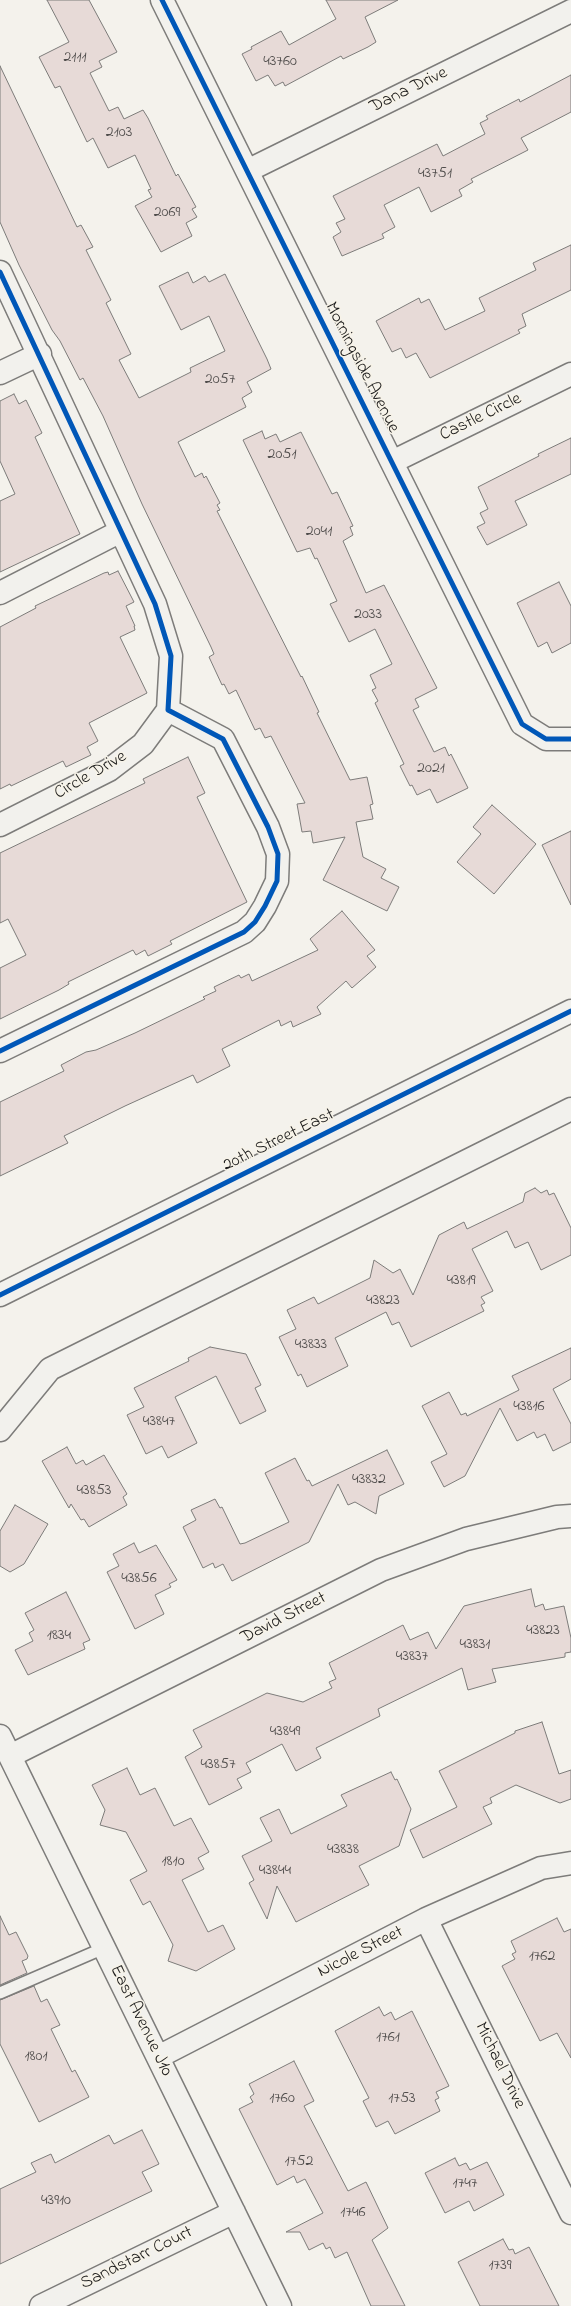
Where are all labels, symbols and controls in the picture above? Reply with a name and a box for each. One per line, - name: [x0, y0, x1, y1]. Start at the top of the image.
- house number: 2111: [63, 48, 87, 68]
- house number: 43760: [263, 52, 297, 72]
- street label: Dana Drive: [367, 63, 451, 119]
- house number: 2103: [106, 123, 132, 143]
- house number: 43751: [418, 164, 452, 184]
- house number: 2069: [154, 203, 180, 223]
- street label: Morningside Avenue: [319, 299, 403, 437]
- house number: 2057: [205, 370, 235, 390]
- street label: Castle Circle: [437, 389, 525, 447]
- house number: 2051: [267, 445, 297, 465]
- house number: 2041: [306, 522, 332, 542]
- house number: 2033: [354, 605, 382, 625]
- street label: Circle Drive: [51, 747, 131, 805]
- house number: 2021: [417, 759, 445, 779]
- street label: 20th Street East: [220, 1105, 338, 1177]
- house number: 43819: [446, 1271, 476, 1291]
- house number: 43823: [366, 1291, 400, 1311]
- house number: 43833: [295, 1335, 327, 1355]
- house number: 43816: [513, 1397, 545, 1417]
- house number: 43847: [143, 1412, 175, 1432]
- house number: 43832: [352, 1470, 386, 1490]
- house number: 43853: [77, 1481, 111, 1501]
- house number: 43856: [121, 1569, 157, 1589]
- street label: David Street: [238, 1588, 330, 1650]
- house number: 43823: [526, 1621, 560, 1641]
- house number: 1834: [47, 1626, 71, 1646]
- house number: 43831: [460, 1635, 490, 1655]
- house number: 43837: [396, 1647, 428, 1667]
- house number: 43849: [270, 1722, 300, 1742]
- house number: 43857: [201, 1755, 235, 1775]
- house number: 43838: [327, 1840, 359, 1860]
- house number: 1810: [161, 1852, 185, 1872]
- house number: 43844: [259, 1861, 291, 1881]
- street label: Nicole Street: [315, 1922, 407, 1984]
- house number: 1762: [529, 1947, 555, 1967]
- street label: East Avenue J10: [104, 1962, 176, 2080]
- street label: Michael Drive: [469, 2019, 529, 2113]
- house number: 1761: [376, 2028, 400, 2048]
- house number: 1801: [24, 2047, 48, 2067]
- house number: 1760: [269, 2089, 295, 2109]
- house number: 1753: [388, 2089, 416, 2109]
- house number: 1752: [285, 2152, 313, 2172]
- house number: 1747: [453, 2174, 477, 2194]
- house number: 43910: [41, 2191, 71, 2211]
- house number: 1746: [340, 2203, 366, 2223]
- street label: Sandstarr Court: [77, 2223, 197, 2295]
- house number: 1739: [488, 2256, 512, 2276]

